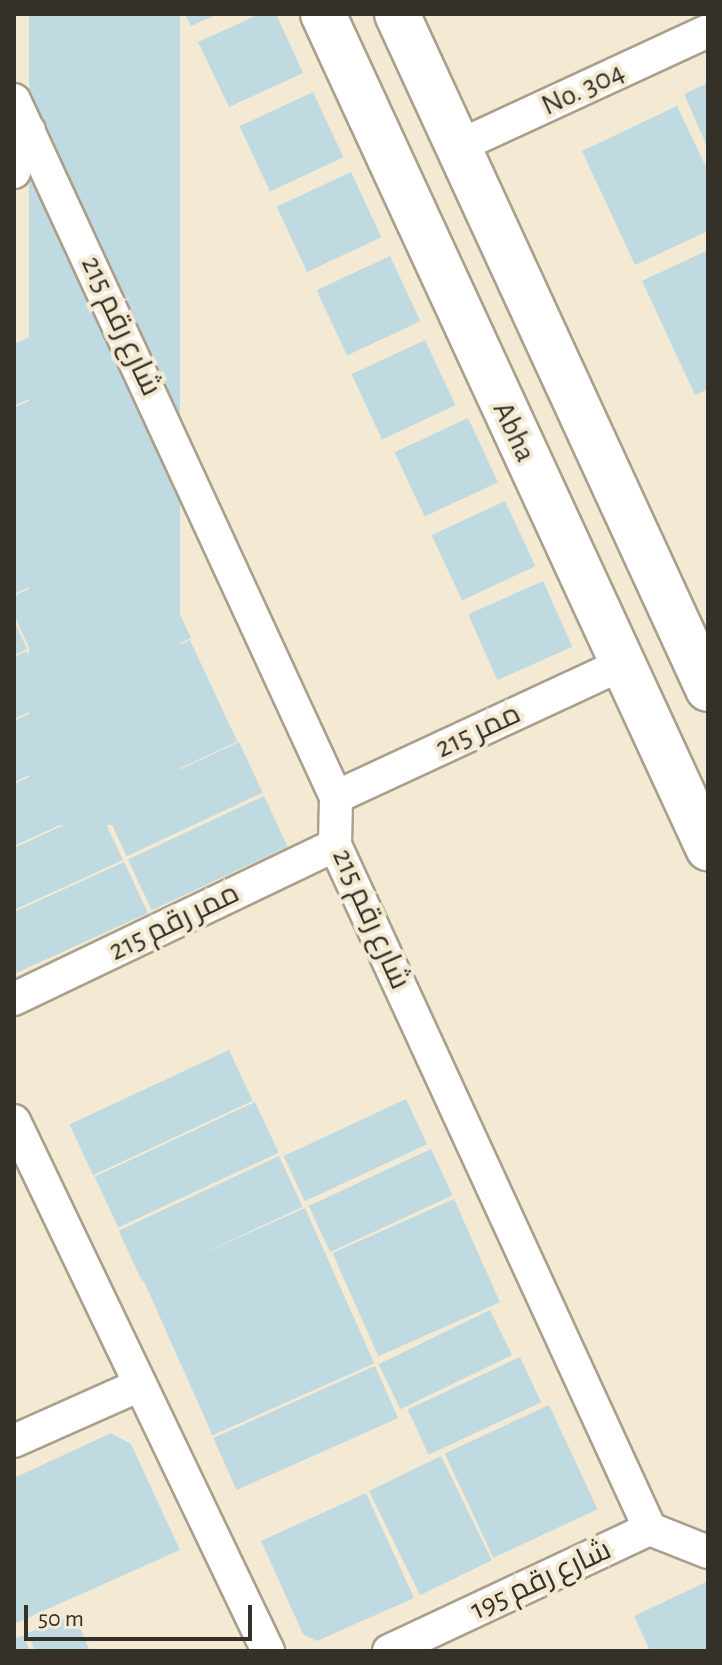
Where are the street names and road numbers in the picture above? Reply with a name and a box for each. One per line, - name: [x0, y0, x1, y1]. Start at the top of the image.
- street label: No. 304: [536, 54, 630, 124]
- street label: شارع رقم 215: [73, 250, 169, 402]
- street label: Abha: [485, 396, 543, 468]
- street label: ممر 215: [430, 696, 526, 766]
- street label: شارع رقم 215: [324, 843, 418, 995]
- street label: ممر رقم 215: [103, 875, 245, 969]
- street label: شارع رقم 195: [465, 1532, 617, 1628]

